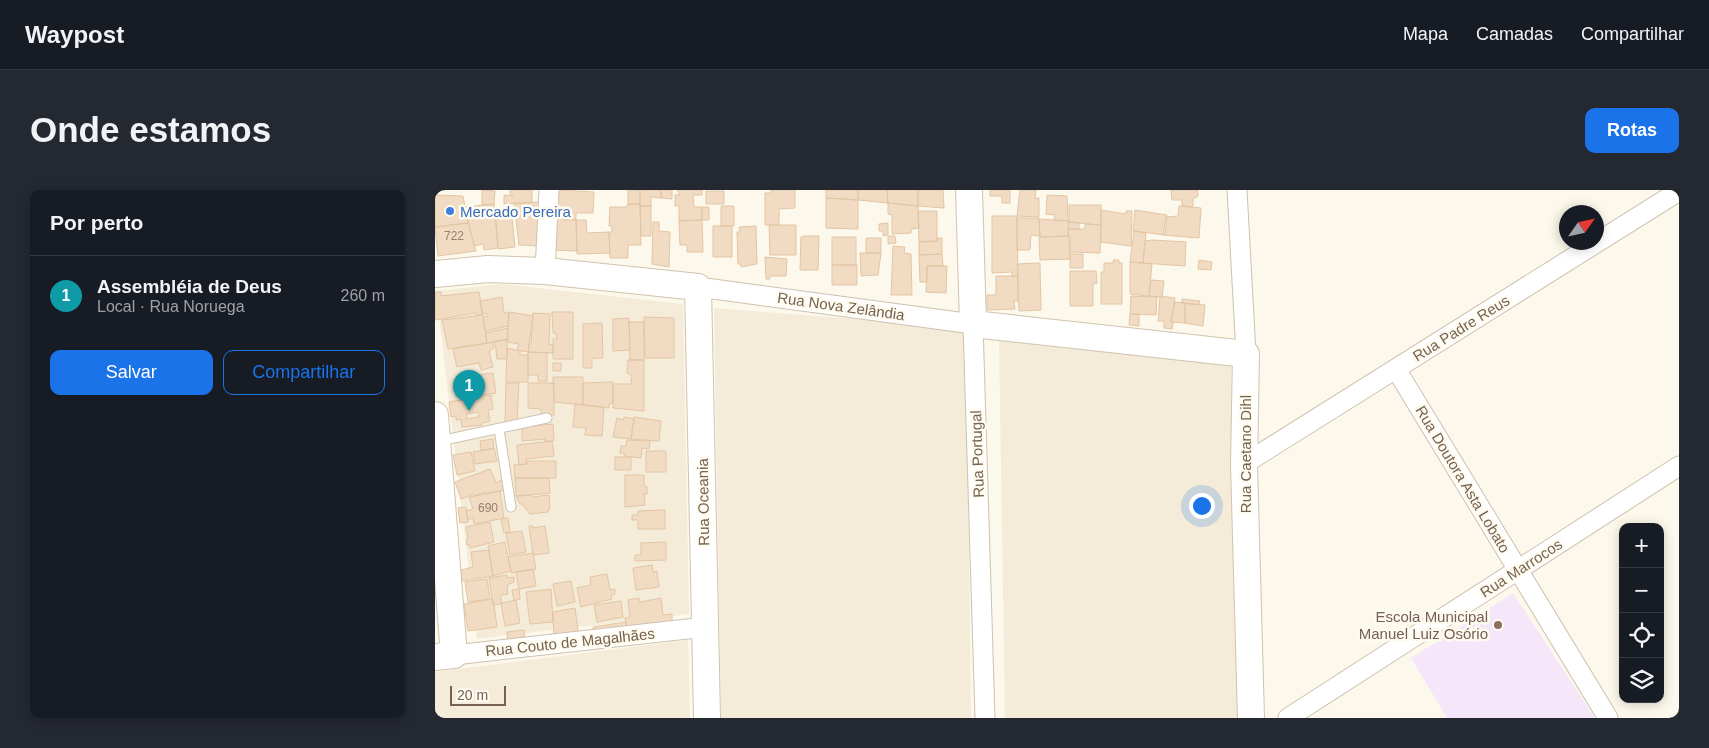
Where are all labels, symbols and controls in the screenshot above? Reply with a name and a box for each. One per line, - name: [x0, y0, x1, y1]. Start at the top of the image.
- text: Waypost: [25, 21, 124, 48]
- text: Mapa: [1403, 24, 1448, 44]
- text: Camadas: [1476, 24, 1553, 44]
- text: Compartilhar: [1581, 24, 1684, 44]
- button: Rotas: [1585, 108, 1679, 153]
- text: Onde estamos: [30, 110, 271, 149]
- place label: Mercado Pereira: [460, 203, 572, 220]
- marker: Mercado Pereira: [444, 205, 456, 217]
- north arrow: [1559, 205, 1604, 250]
- text: Por perto: [50, 211, 143, 234]
- house number: 722: [444, 229, 464, 243]
- text: Assembléia de Deus: [97, 276, 282, 297]
- text: 1: [62, 287, 70, 304]
- text: 260 m: [341, 287, 385, 304]
- street label: Rua Nova Zelândia: [776, 289, 906, 323]
- street label: Rua Padre Reus: [1409, 291, 1513, 365]
- text: Local · Rua Noruega: [97, 298, 245, 315]
- button: Salvar: [50, 350, 213, 395]
- button: Compartilhar: [223, 350, 385, 395]
- pin: 1: [453, 370, 485, 411]
- street label: Rua Caetano Dihl: [1237, 395, 1254, 513]
- street label: Rua Doutora Asta Lobato: [1412, 402, 1514, 556]
- street label: Rua Portugal: [967, 410, 987, 498]
- street label: Rua Oceania: [694, 457, 712, 546]
- your location: [1189, 493, 1215, 519]
- house number: 690: [478, 501, 498, 515]
- map controls: [1619, 523, 1664, 703]
- button: +: [1619, 523, 1664, 568]
- street label: Rua Marrocos: [1477, 535, 1565, 601]
- button: −: [1619, 568, 1664, 613]
- place label: Escola Municipal Manuel Luiz Osório: [1359, 608, 1488, 642]
- button: locate: [1619, 613, 1664, 658]
- marker: Escola Municipal Manuel Luiz Osório: [1492, 619, 1504, 631]
- street label: Rua Couto de Magalhães: [485, 625, 655, 659]
- button: layers: [1619, 658, 1664, 703]
- scale bar: [450, 683, 506, 706]
- text: 20 m: [457, 687, 488, 703]

